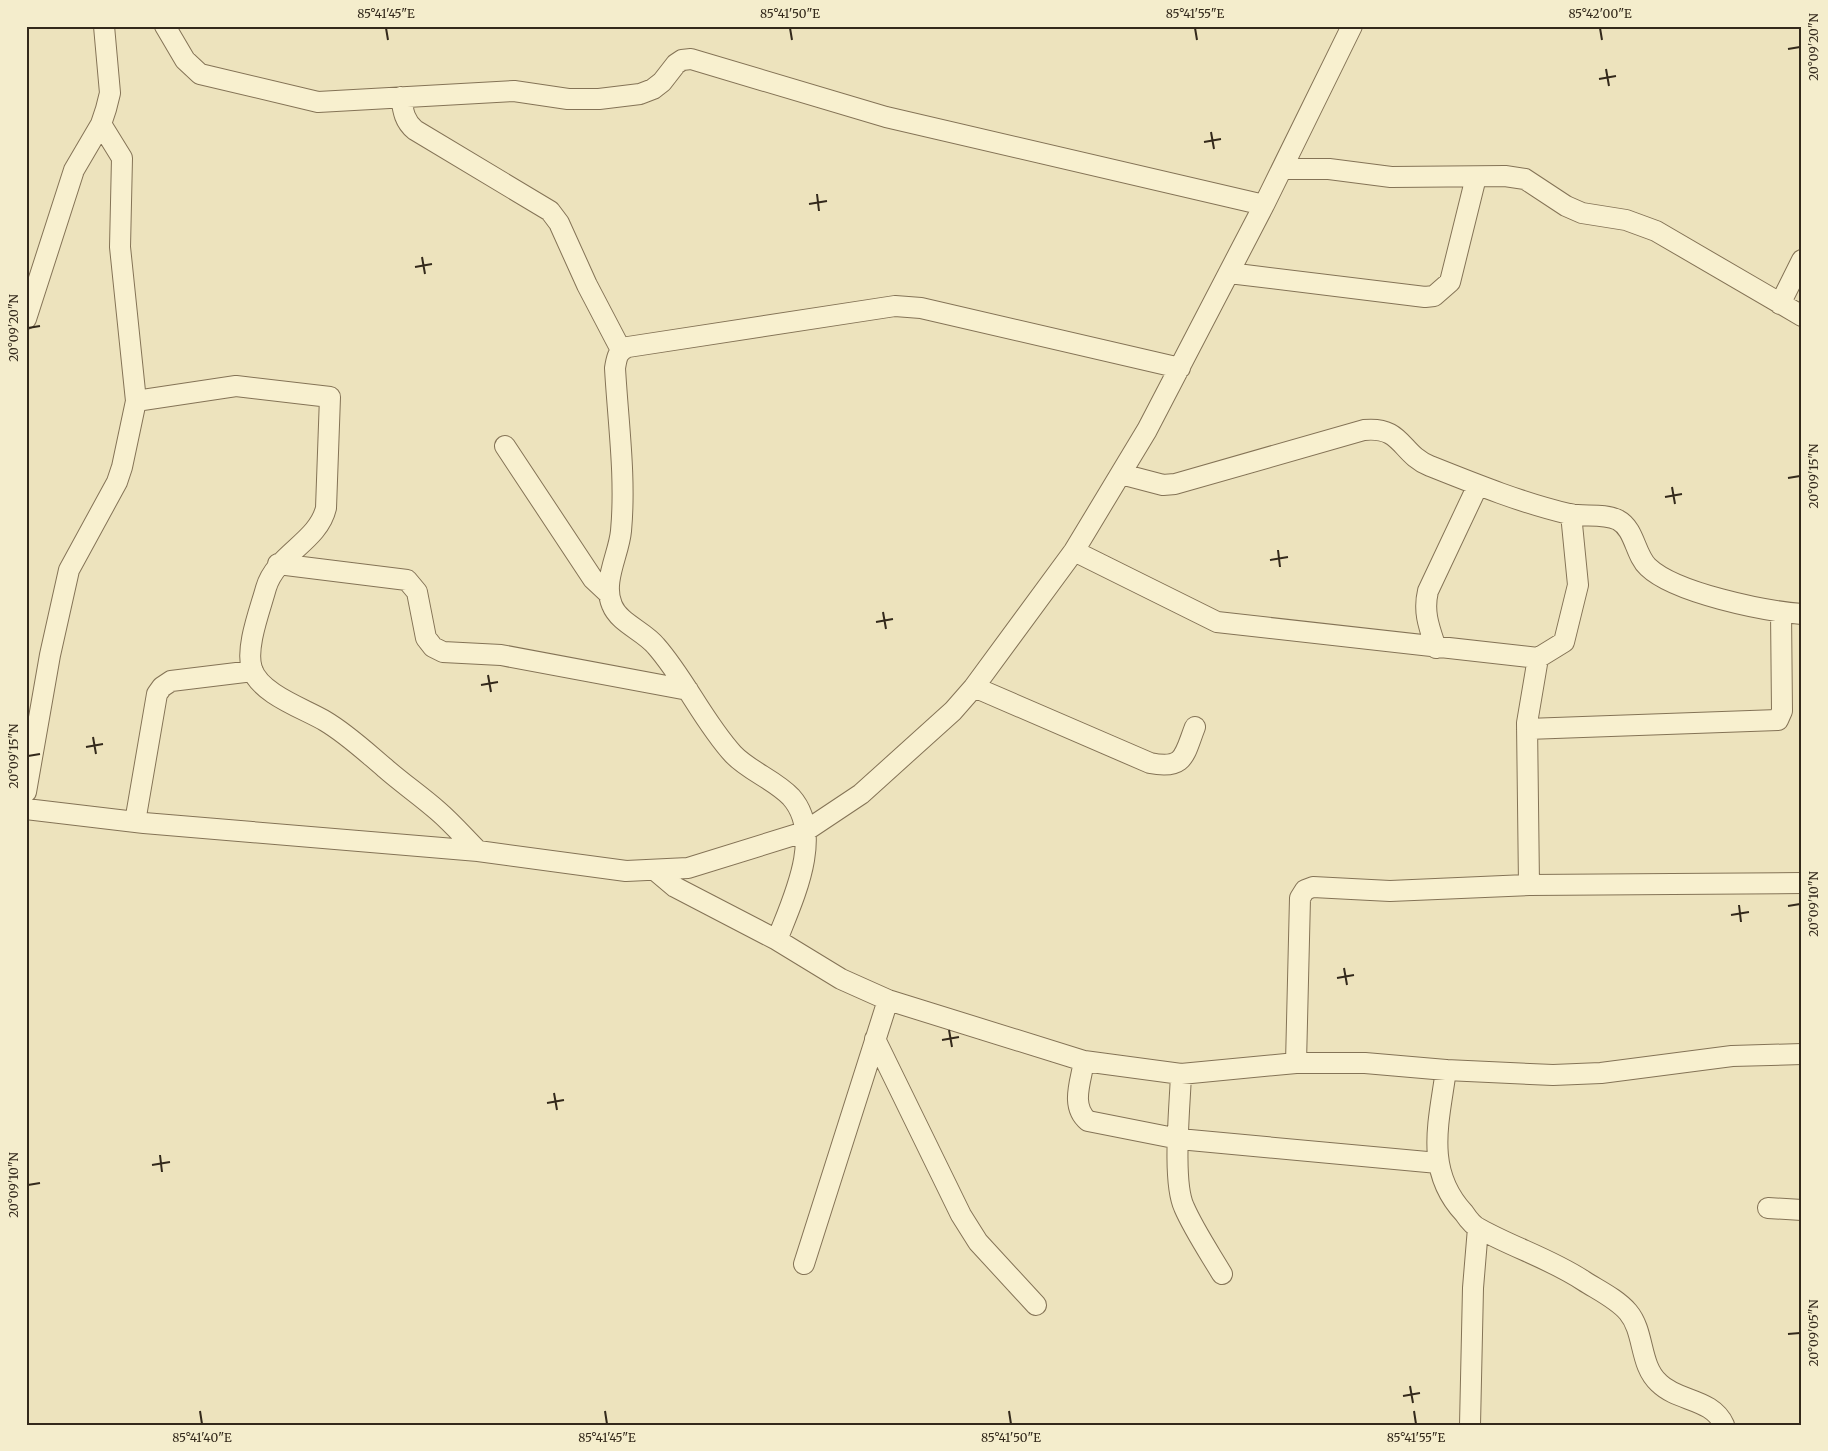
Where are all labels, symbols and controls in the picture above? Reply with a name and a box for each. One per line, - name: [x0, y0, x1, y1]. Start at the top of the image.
- text: 85°41'45"E: [357, 6, 415, 21]
- text: 85°41'50"E: [760, 6, 820, 21]
- text: 85°41'55"E: [1166, 6, 1225, 21]
- text: 85°42'00"E: [1568, 6, 1632, 21]
- text: 20°09'20"N: [1806, 12, 1821, 81]
- text: 20°09'20"N: [6, 293, 21, 362]
- text: 20°09'15"N: [1806, 443, 1821, 508]
- text: 20°09'15"N: [6, 723, 21, 788]
- text: 20°09'10"N: [1806, 870, 1821, 937]
- text: 20°09'10"N: [6, 1151, 21, 1218]
- text: 20°09'05"N: [1806, 1299, 1821, 1366]
- text: 85°41'40"E: [172, 1430, 232, 1445]
- text: 85°41'45"E: [578, 1430, 636, 1445]
- text: 85°41'50"E: [981, 1430, 1041, 1445]
- text: 85°41'55"E: [1387, 1430, 1446, 1445]

